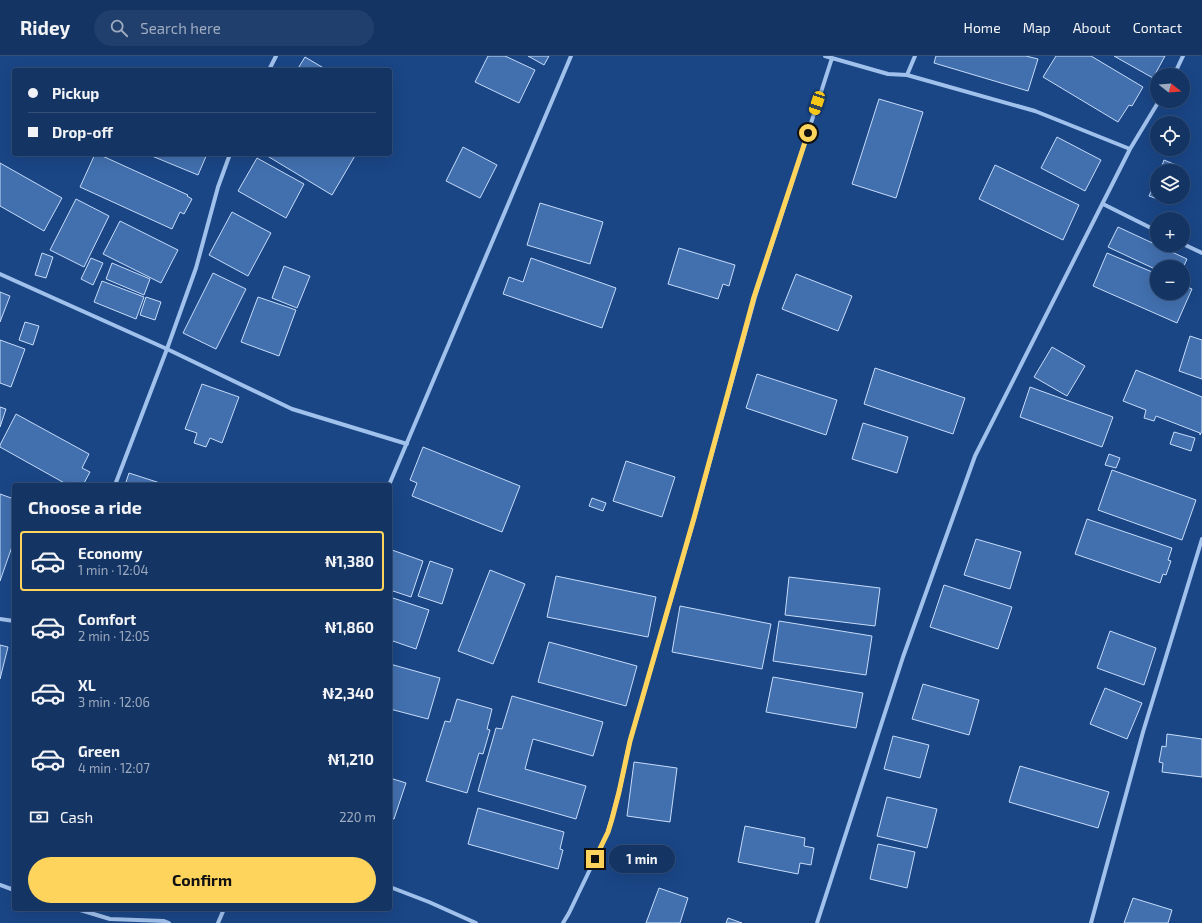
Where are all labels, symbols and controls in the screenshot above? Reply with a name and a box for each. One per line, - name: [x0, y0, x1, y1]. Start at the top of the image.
- search box: [94, 10, 374, 46]
- text: Ridey: [20, 16, 70, 39]
- icon: search: [108, 17, 130, 39]
- text: Search here: [140, 19, 221, 37]
- text: Home: [964, 19, 1001, 36]
- text: Map: [1023, 19, 1051, 36]
- text: About: [1073, 19, 1111, 36]
- text: Contact: [1133, 19, 1182, 36]
- north arrow: [1150, 68, 1190, 108]
- map controls: [1150, 68, 1190, 300]
- text: Pickup: [52, 84, 99, 102]
- car: [808, 90, 826, 116]
- button: locate: [1150, 116, 1190, 156]
- text: Drop-off: [52, 123, 113, 141]
- route start: [799, 124, 817, 142]
- button: layers: [1150, 164, 1190, 204]
- button: +: [1150, 212, 1190, 252]
- button: −: [1150, 260, 1190, 300]
- text: Choose a ride: [28, 496, 142, 518]
- icon: car: [30, 543, 66, 579]
- text: Economy: [78, 544, 143, 562]
- text: ₦1,380: [325, 552, 374, 570]
- text: 1 min · 12:04: [78, 562, 149, 578]
- icon: car: [30, 609, 66, 645]
- text: Comfort: [78, 610, 136, 628]
- text: ₦1,860: [325, 618, 374, 636]
- text: 2 min · 12:05: [78, 628, 150, 644]
- icon: car: [30, 675, 66, 711]
- text: XL: [78, 676, 96, 694]
- text: ₦2,340: [323, 684, 374, 702]
- text: 3 min · 12:06: [78, 694, 150, 710]
- icon: car: [30, 741, 66, 777]
- text: Green: [78, 742, 120, 760]
- text: ₦1,210: [328, 750, 374, 768]
- text: 4 min · 12:07: [78, 760, 150, 776]
- icon: cash: [28, 806, 50, 828]
- text: Cash: [60, 808, 93, 826]
- text: 220 m: [339, 809, 376, 825]
- callout: 1 min: [609, 845, 675, 873]
- route end: [586, 850, 604, 868]
- text: 1 min: [626, 851, 658, 867]
- button: Confirm: [28, 857, 376, 903]

